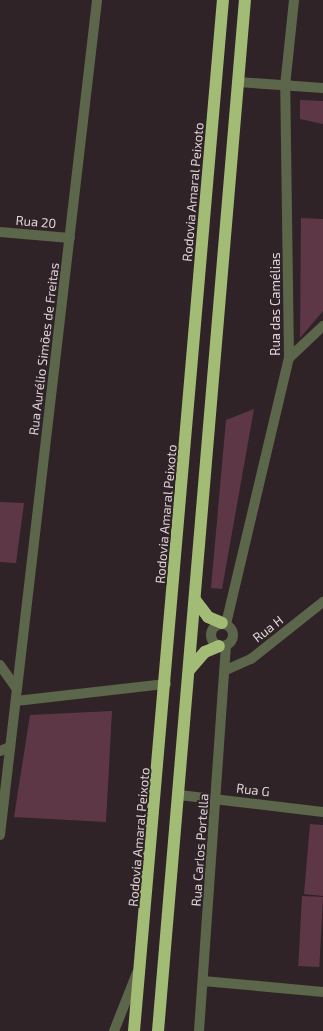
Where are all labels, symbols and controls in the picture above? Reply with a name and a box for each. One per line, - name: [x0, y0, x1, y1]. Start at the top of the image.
- street label: Rodovia Amaral Peixoto: [179, 121, 207, 263]
- street label: Rua 20: [15, 212, 57, 232]
- street label: Rua das Camélias: [267, 252, 283, 356]
- street label: Rua Aurélio Simões de Freitas: [26, 262, 62, 436]
- street label: Rodovia Amaral Peixoto: [152, 443, 180, 585]
- street label: Rua H: [250, 612, 286, 646]
- street label: Rodovia Amaral Peixoto: [125, 766, 153, 908]
- street label: Rua G: [235, 780, 271, 800]
- street label: Rua Carlos Portella: [188, 793, 212, 907]

